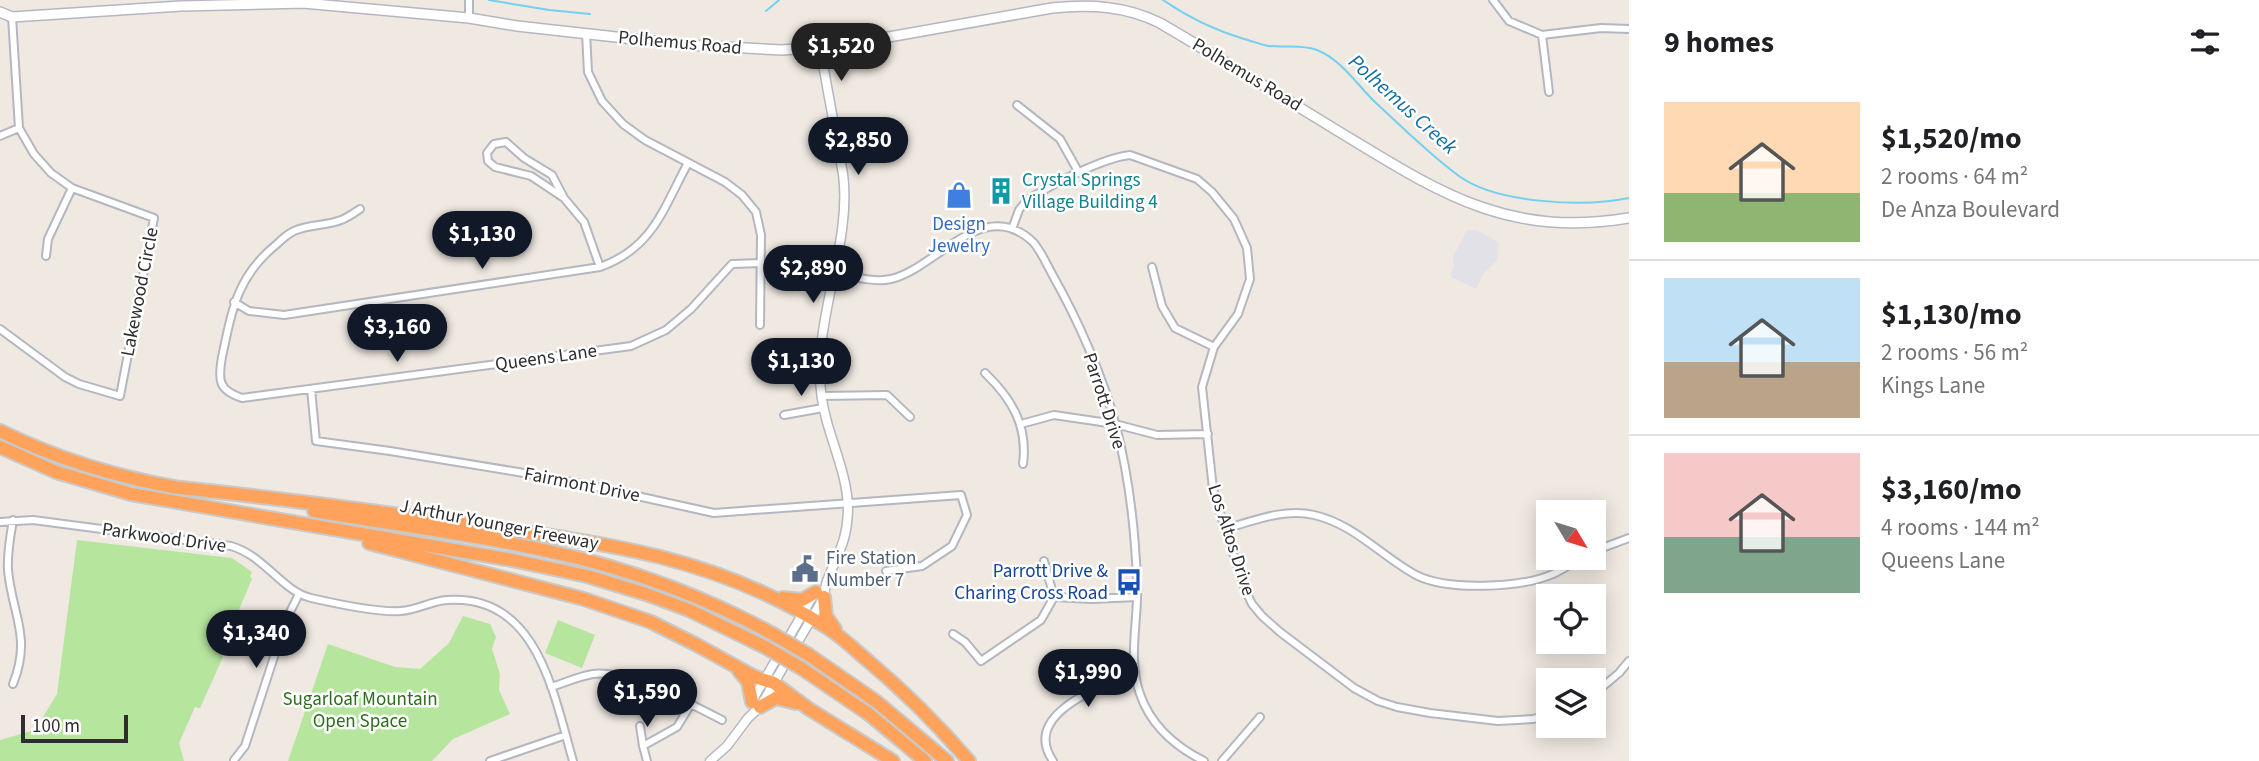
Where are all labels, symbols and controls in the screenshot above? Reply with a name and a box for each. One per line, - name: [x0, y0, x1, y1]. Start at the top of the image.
- text: 9 homes: [1664, 21, 1774, 64]
- icon: filters: [2186, 23, 2224, 61]
- street label: Polhemus Road: [617, 24, 743, 62]
- pin: $1,520: [784, 24, 898, 83]
- text: $1,520: [807, 29, 875, 62]
- street label: Polhemus Road: [1187, 32, 1307, 118]
- water label: Polhemus Creek: [1342, 47, 1465, 162]
- text: $1,520/mo: [1881, 117, 2022, 160]
- pin: $2,850: [801, 118, 915, 177]
- text: $2,850: [824, 123, 892, 156]
- icon: home: [1720, 130, 1804, 214]
- text: 2 rooms · 64 m²: [1881, 160, 2028, 193]
- place label: Crystal Springs Village Building 4: [1022, 167, 1158, 216]
- building icon: Crystal Springs Village Building 4: [986, 176, 1016, 206]
- shop icon: Design Jewelry: [944, 180, 974, 210]
- text: De Anza Boulevard: [1881, 193, 2060, 226]
- place label: Design Jewelry: [928, 211, 990, 260]
- pin: $1,130: [425, 212, 539, 271]
- text: $1,130: [448, 217, 516, 250]
- street label: Lakewood Circle: [114, 225, 166, 359]
- pin: $2,890: [756, 246, 870, 305]
- text: $2,890: [779, 251, 847, 284]
- text: $1,130/mo: [1881, 293, 2022, 336]
- pin: $3,160: [340, 304, 454, 364]
- icon: home: [1720, 306, 1804, 390]
- text: $3,160: [363, 310, 431, 343]
- text: 2 rooms · 56 m²: [1881, 336, 2028, 369]
- street label: Queens Lane: [493, 337, 599, 379]
- pin: $1,130: [744, 338, 858, 398]
- text: $1,130: [767, 344, 835, 377]
- street label: Parrott Drive: [1076, 349, 1132, 453]
- text: Kings Lane: [1881, 369, 1985, 402]
- street label: Fairmont Drive: [522, 461, 642, 509]
- text: $3,160/mo: [1881, 468, 2022, 511]
- street label: Los Altos Drive: [1200, 481, 1262, 599]
- icon: home: [1720, 481, 1804, 565]
- street label: J Arthur Younger Freeway: [397, 492, 601, 558]
- north arrow: [1536, 500, 1606, 570]
- map controls: [1536, 500, 1606, 738]
- text: 4 rooms · 144 m²: [1881, 511, 2040, 544]
- street label: Parkwood Drive: [100, 516, 228, 560]
- text: Queens Lane: [1881, 544, 2005, 577]
- place label: Fire Station Number 7: [826, 545, 917, 594]
- public building icon: Fire Station Number 7: [790, 554, 820, 584]
- place label: Parrott Drive & Charing Cross Road: [954, 558, 1108, 607]
- bus stop icon: Parrott Drive & Charing Cross Road: [1114, 567, 1144, 597]
- button: locate: [1536, 584, 1606, 654]
- pin: $1,340: [199, 610, 313, 670]
- text: $1,340: [222, 616, 290, 649]
- pin: $1,990: [1031, 650, 1145, 709]
- text: $1,990: [1054, 655, 1122, 688]
- button: layers: [1536, 668, 1606, 738]
- pin: $1,590: [590, 670, 704, 729]
- text: $1,590: [613, 675, 681, 708]
- park label: Sugarloaf Mountain Open Space: [282, 686, 438, 735]
- scale bar: [21, 712, 128, 744]
- text: 100 m: [32, 713, 80, 740]

